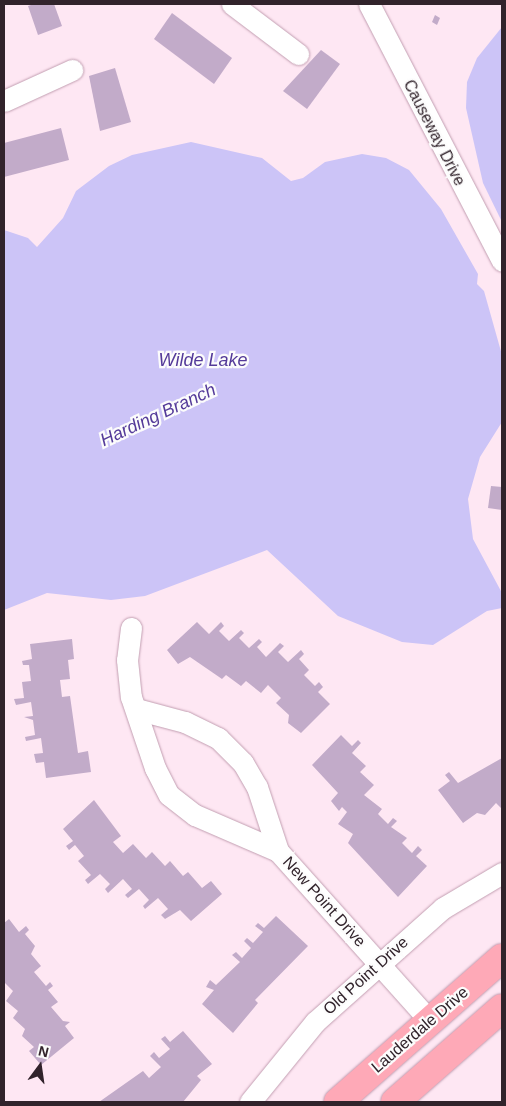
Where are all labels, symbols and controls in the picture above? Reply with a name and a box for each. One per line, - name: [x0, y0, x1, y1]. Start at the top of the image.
- street label: Causeway Drive: [399, 77, 469, 189]
- water label: Wilde Lake: [159, 349, 247, 371]
- water label: Harding Branch: [97, 379, 219, 451]
- street label: New Point Drive: [278, 853, 370, 951]
- street label: Old Point Drive: [320, 933, 412, 1019]
- street label: Lauderdale Drive: [368, 983, 472, 1077]
- north arrow: [15, 1041, 65, 1091]
- text: N: [37, 1042, 50, 1060]

